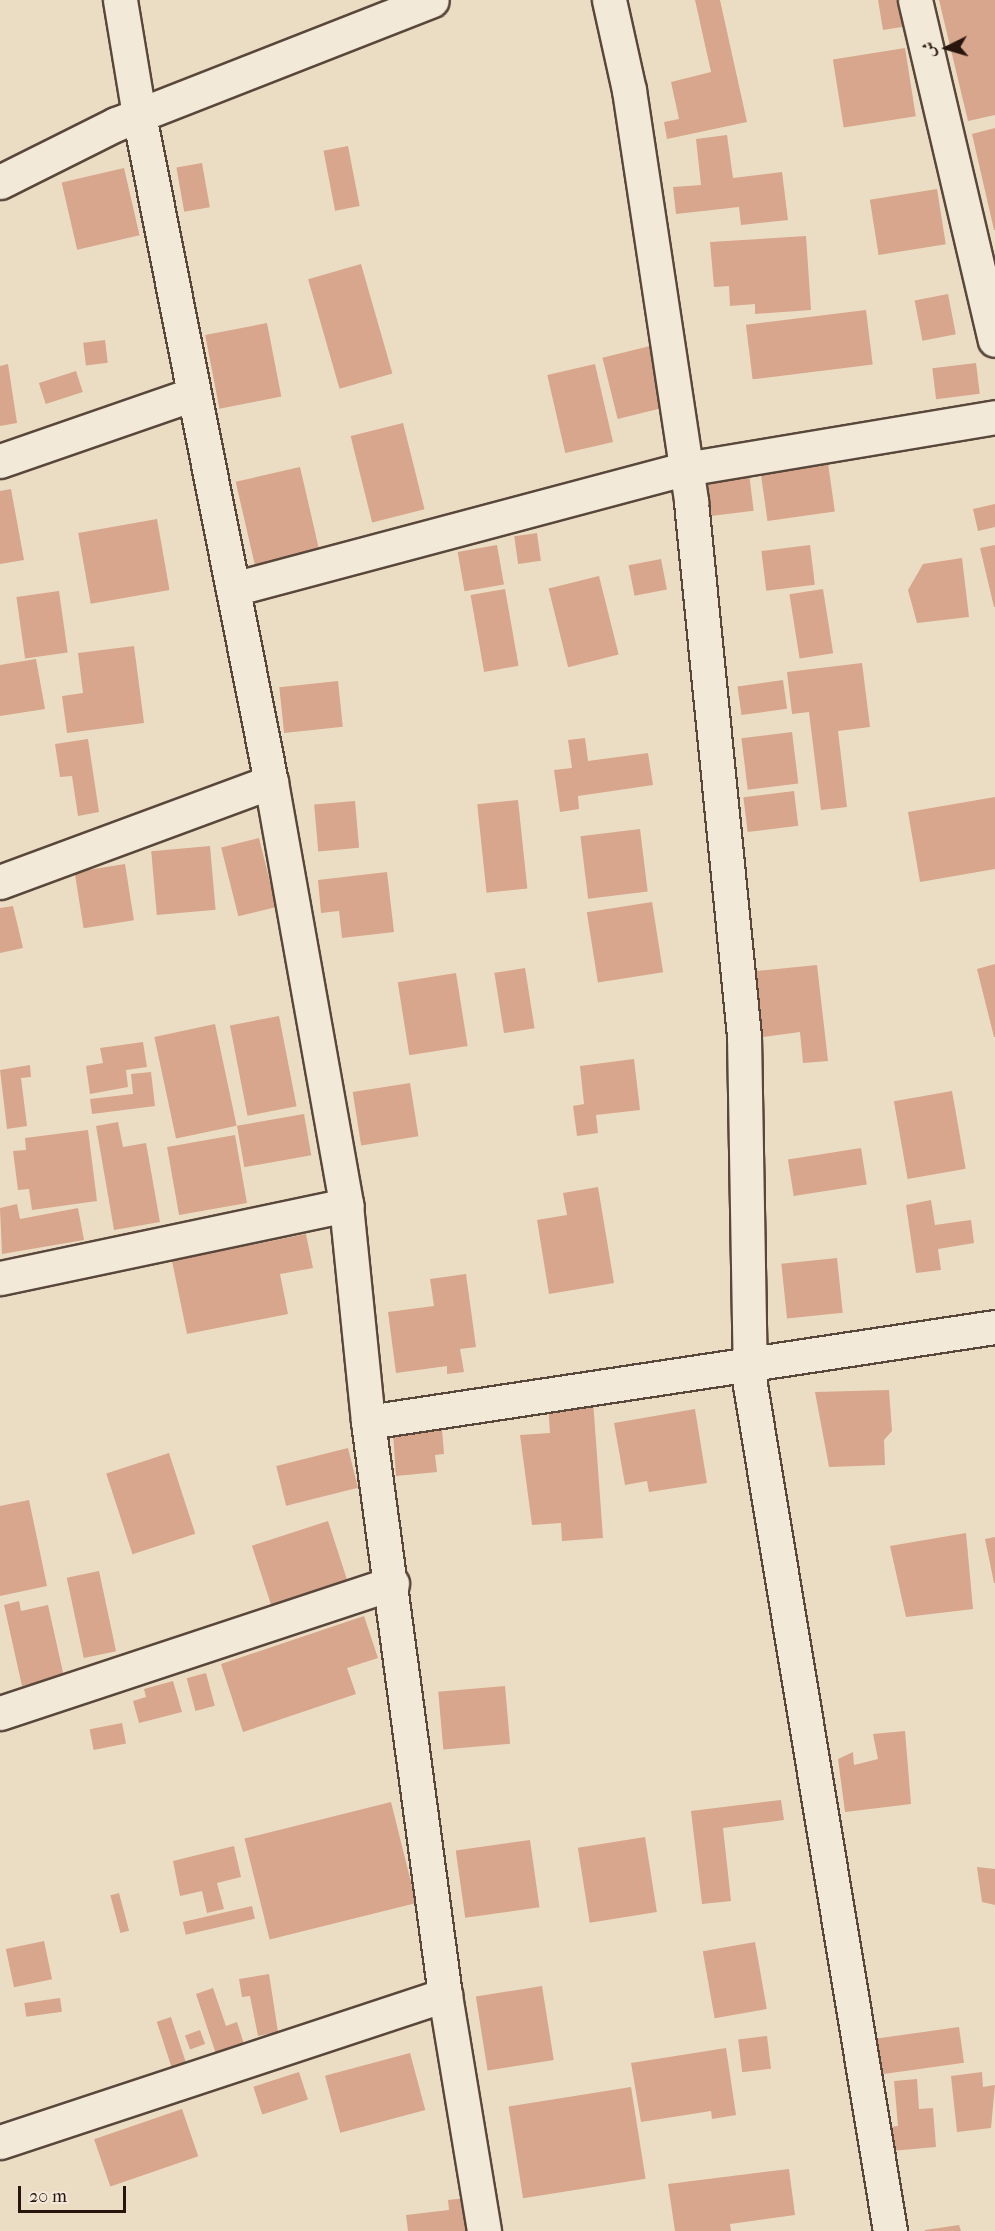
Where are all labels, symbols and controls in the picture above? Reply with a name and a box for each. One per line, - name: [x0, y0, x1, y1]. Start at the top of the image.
- north arrow: [917, 18, 977, 78]
- text: ش: [918, 41, 939, 58]
- scale bar: [21, 2174, 129, 2212]
- text: 20 m: [29, 2186, 67, 2207]

